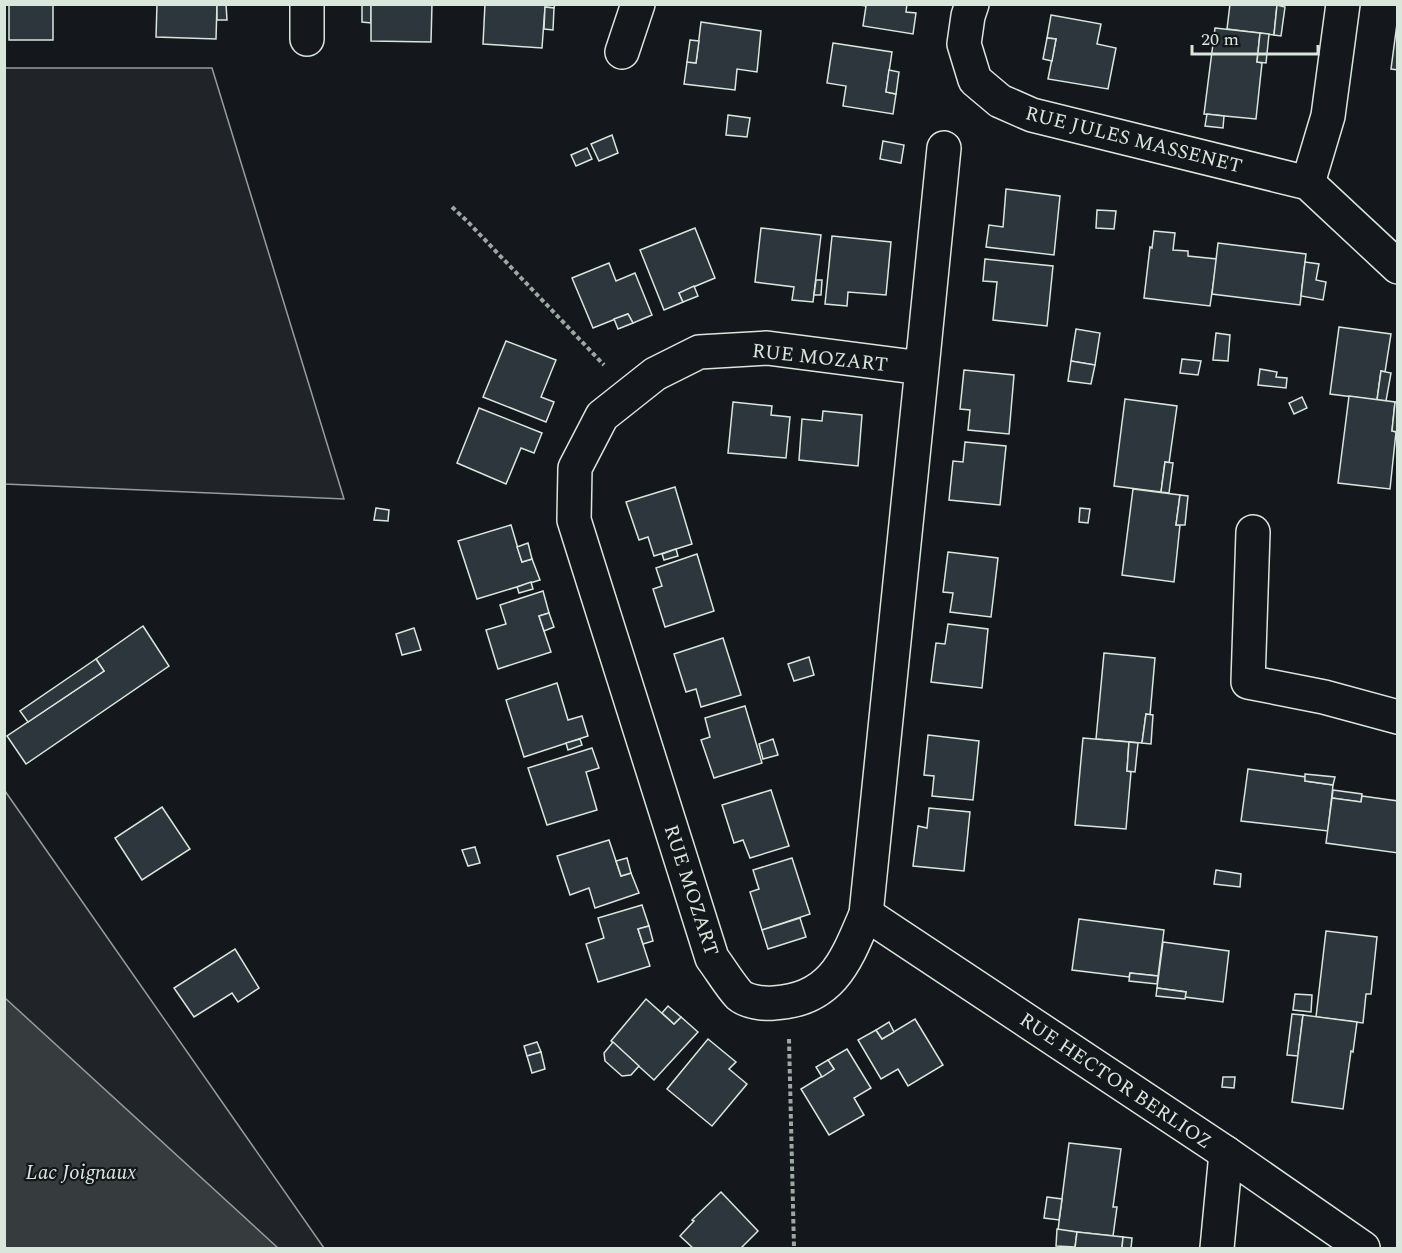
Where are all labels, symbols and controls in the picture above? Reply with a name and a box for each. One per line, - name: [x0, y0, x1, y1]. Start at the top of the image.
- scale bar: [1192, 18, 1318, 56]
- text: 20 m: [1201, 26, 1239, 53]
- street label: RUE JULES MASSENET: [1022, 98, 1246, 181]
- street label: RUE MOZART: [751, 336, 889, 380]
- street label: RUE MOZART: [656, 821, 726, 960]
- street label: RUE HECTOR BERLIOZ: [1013, 1005, 1218, 1157]
- water label: Lac Joignaux: [26, 1157, 136, 1189]

